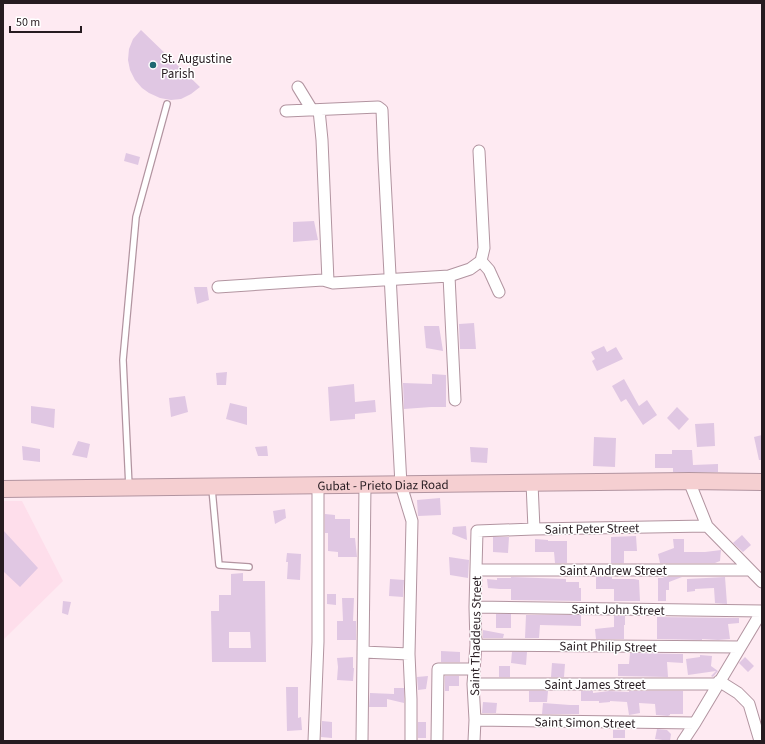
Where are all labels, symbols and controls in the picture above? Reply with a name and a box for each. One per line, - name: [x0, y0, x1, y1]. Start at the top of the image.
- scale bar: [10, 8, 81, 34]
- text: 50 m: [16, 14, 40, 31]
- place label: St. Augustine Parish: [161, 50, 232, 83]
- marker: St. Augustine Parish: [148, 60, 158, 70]
- street label: Gubat - Prieto Diaz Road: [317, 476, 449, 495]
- street label: Saint Peter Street: [545, 519, 640, 539]
- street label: Saint Andrew Street: [559, 562, 667, 580]
- street label: Saint Thaddeus Street: [466, 575, 486, 696]
- street label: Saint John Street: [571, 600, 665, 620]
- street label: Saint Philip Street: [559, 637, 657, 657]
- street label: Saint James Street: [544, 676, 646, 694]
- street label: Saint Simon Street: [534, 713, 636, 733]

